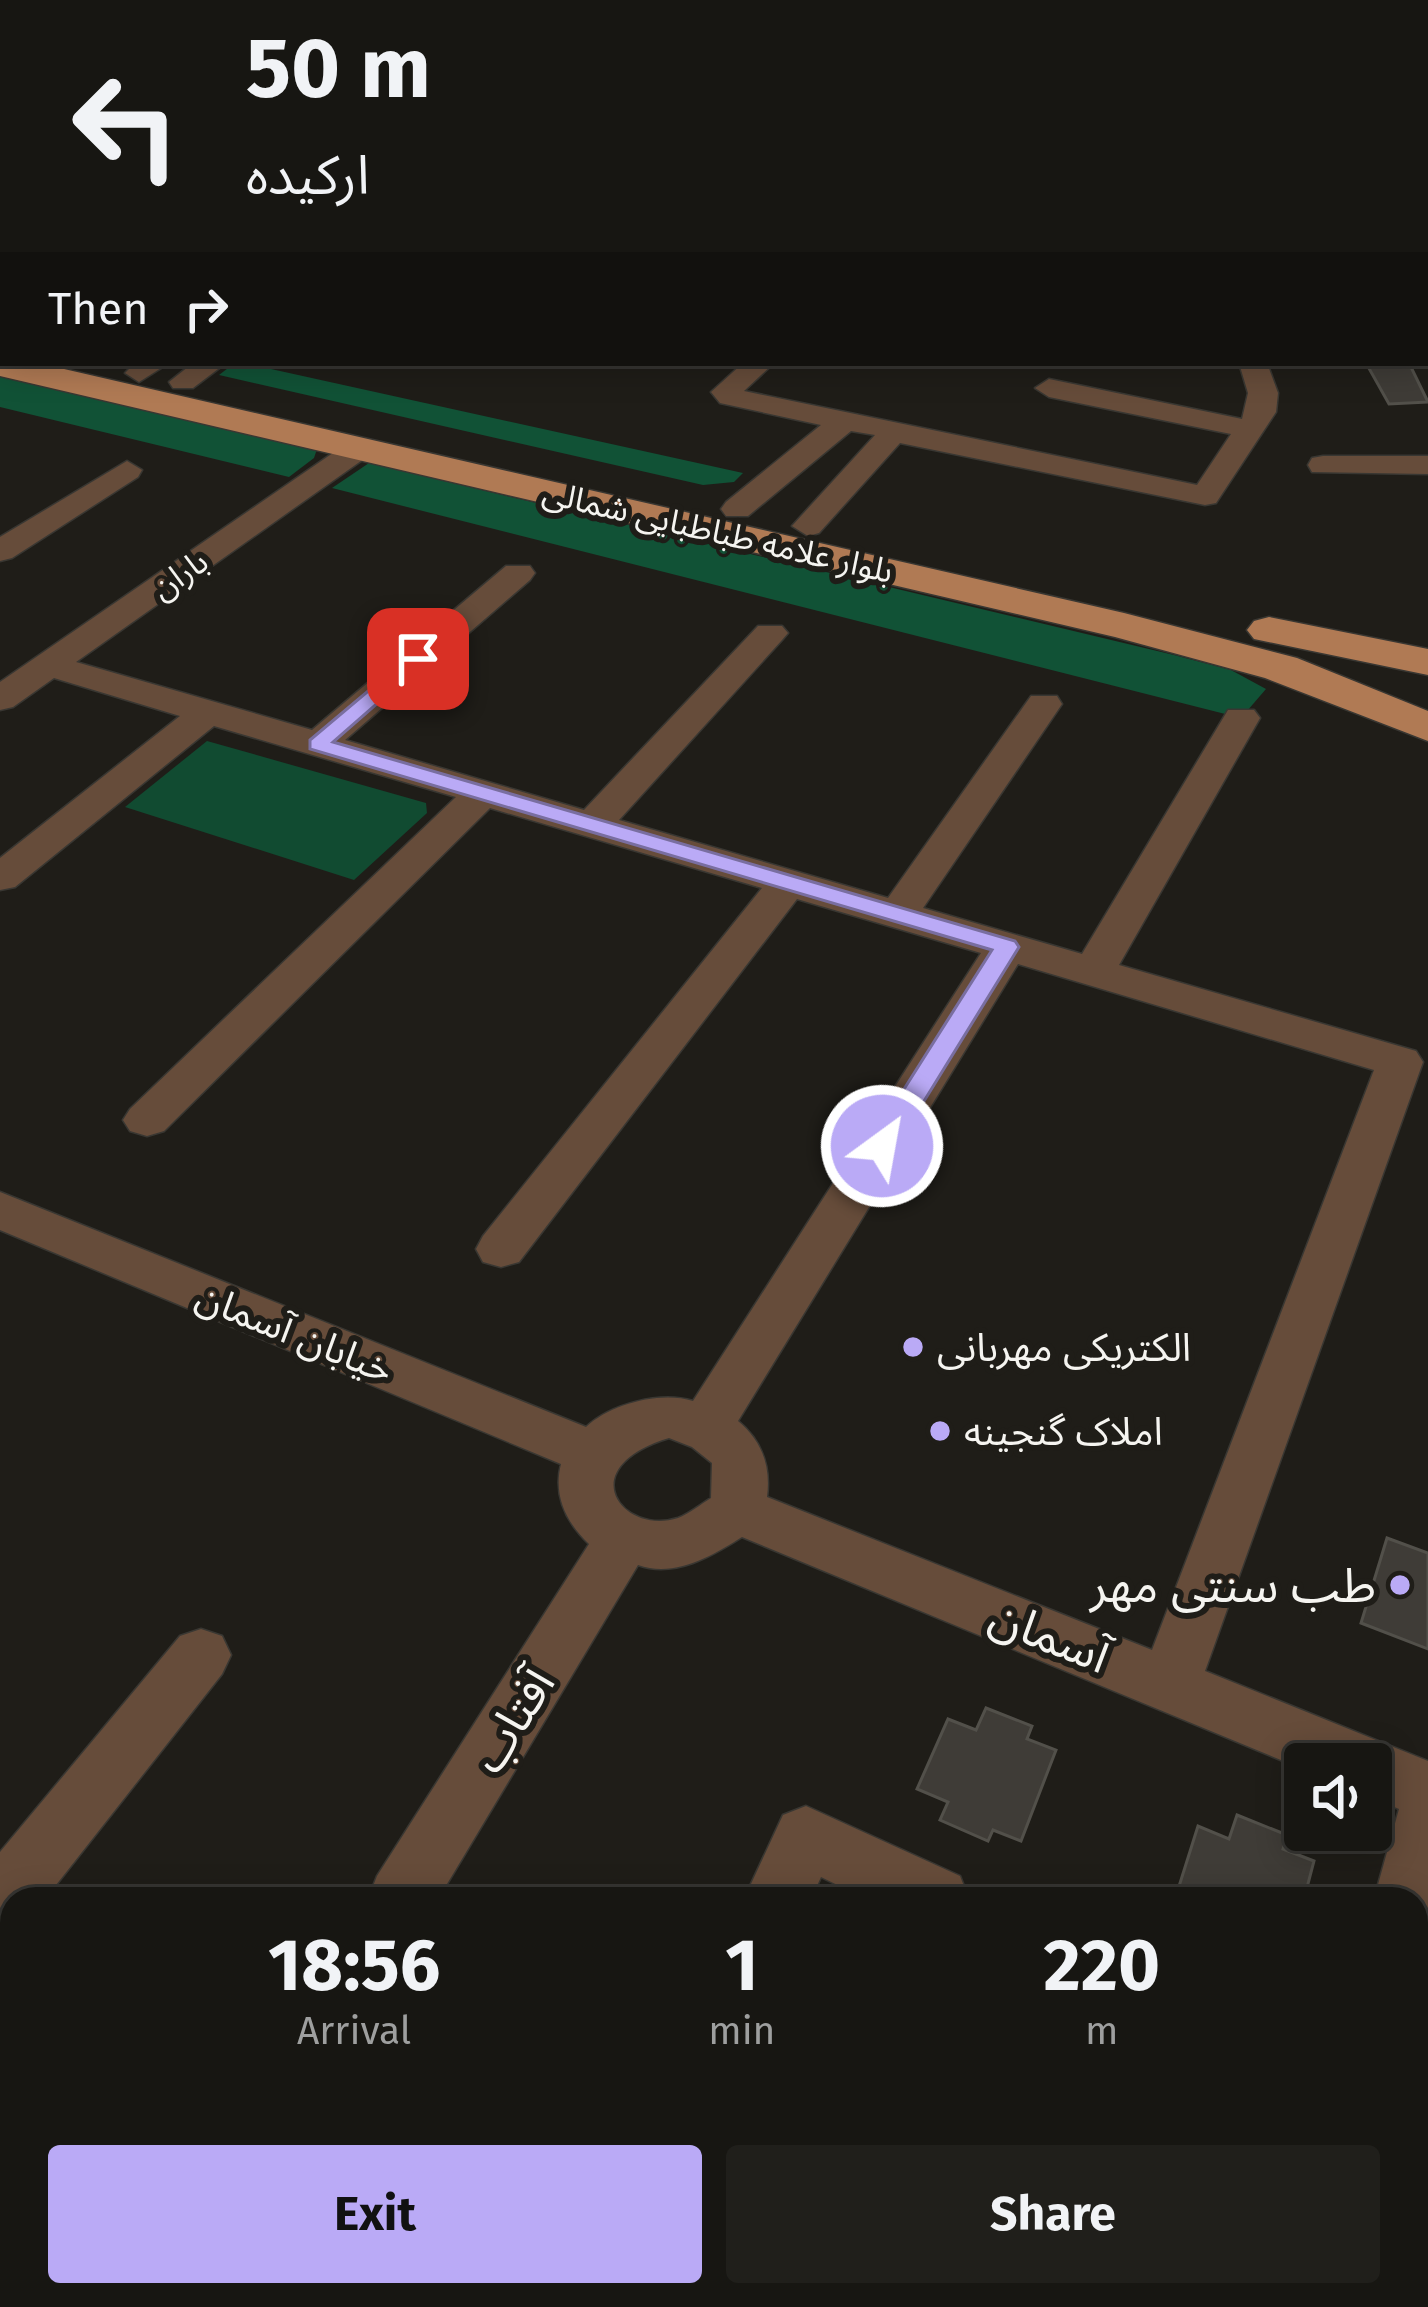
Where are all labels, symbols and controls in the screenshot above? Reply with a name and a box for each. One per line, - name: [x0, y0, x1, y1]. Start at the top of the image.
- text: 50 m: [246, 18, 431, 119]
- icon: left: [48, 48, 204, 204]
- text: ارکیده: [246, 144, 370, 208]
- icon: right: [173, 276, 239, 342]
- text: Then: [48, 282, 149, 336]
- street label: بلوار علامه طباطبایی شمالی: [539, 472, 897, 592]
- street label: باران: [143, 541, 216, 608]
- pin: [367, 608, 469, 710]
- icon: arrive: [385, 626, 451, 692]
- position arrow: [819, 1083, 945, 1209]
- street label: خیابان آسمان: [190, 1273, 400, 1393]
- place label: الکتریکی مهربانی: [937, 1325, 1191, 1371]
- marker: الکتریکی مهربانی: [900, 1334, 926, 1360]
- place label: املاک گنجینه: [964, 1409, 1163, 1455]
- marker: املاک گنجینه: [927, 1418, 953, 1444]
- place label: طب سنتی مهر: [1088, 1557, 1376, 1615]
- marker: طب سنتی مهر: [1387, 1572, 1413, 1598]
- street label: آسمان: [982, 1586, 1120, 1687]
- street label: آفتاب: [459, 1656, 568, 1784]
- map controls: [1284, 1743, 1392, 1851]
- button: sound: [1284, 1743, 1392, 1851]
- text: 18:56: [268, 1923, 440, 2009]
- text: 1: [725, 1923, 759, 2009]
- text: 220: [1043, 1923, 1160, 2009]
- text: Arrival: [297, 2008, 411, 2054]
- text: min: [708, 2008, 775, 2054]
- text: m: [1085, 2008, 1118, 2054]
- button: Exit: [48, 2145, 702, 2283]
- button: Share: [726, 2145, 1380, 2283]

